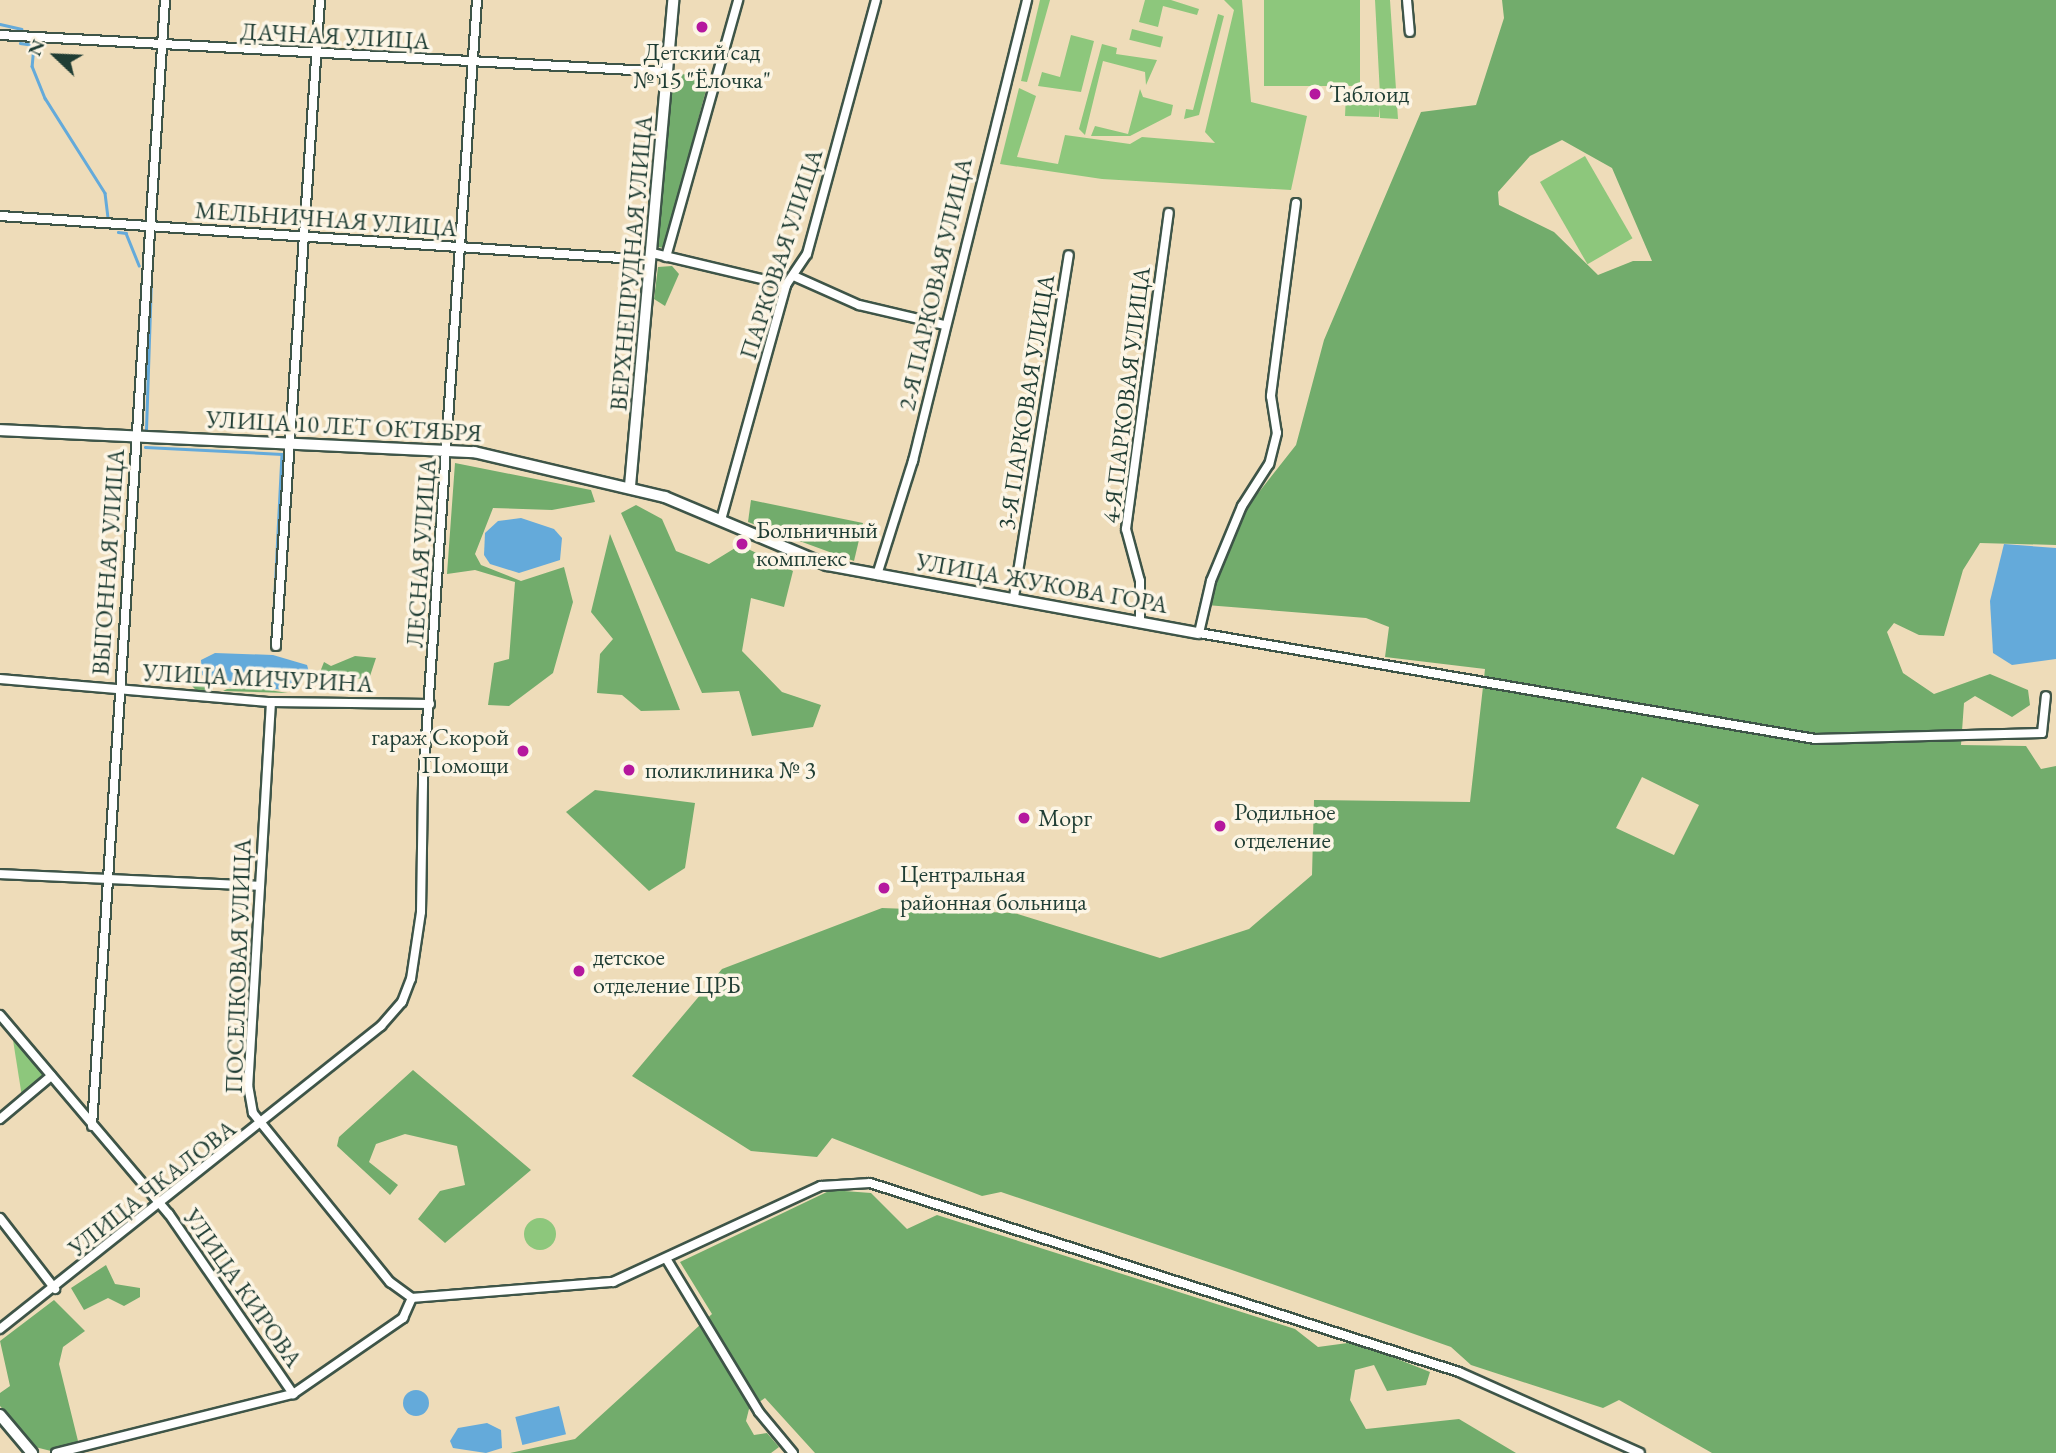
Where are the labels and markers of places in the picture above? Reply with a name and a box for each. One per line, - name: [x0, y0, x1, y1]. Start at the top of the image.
- marker: Детский сад № 15 "Ёлочка": [694, 19, 710, 35]
- place label: Детский сад № 15 "Ёлочка": [633, 38, 771, 94]
- place label: Таблоид: [1329, 80, 1410, 108]
- marker: Таблоид: [1307, 86, 1323, 102]
- place label: Больничный комплекс: [756, 516, 878, 572]
- marker: Больничный комплекс: [734, 536, 750, 552]
- place label: гараж Скорой Помощи: [371, 723, 509, 779]
- marker: гараж Скорой Помощи: [515, 743, 531, 759]
- place label: поликлиника № 3: [645, 756, 816, 784]
- marker: поликлиника № 3: [619, 760, 639, 780]
- place label: Родильное отделение: [1234, 798, 1336, 854]
- place label: Морг: [1038, 804, 1092, 832]
- marker: Морг: [1016, 810, 1032, 826]
- marker: Родильное отделение: [1212, 818, 1228, 834]
- place label: Центральная районная больница: [900, 860, 1087, 916]
- marker: Центральная районная больница: [874, 878, 894, 898]
- place label: детское отделение ЦРБ: [593, 943, 741, 999]
- marker: детское отделение ЦРБ: [571, 963, 587, 979]

